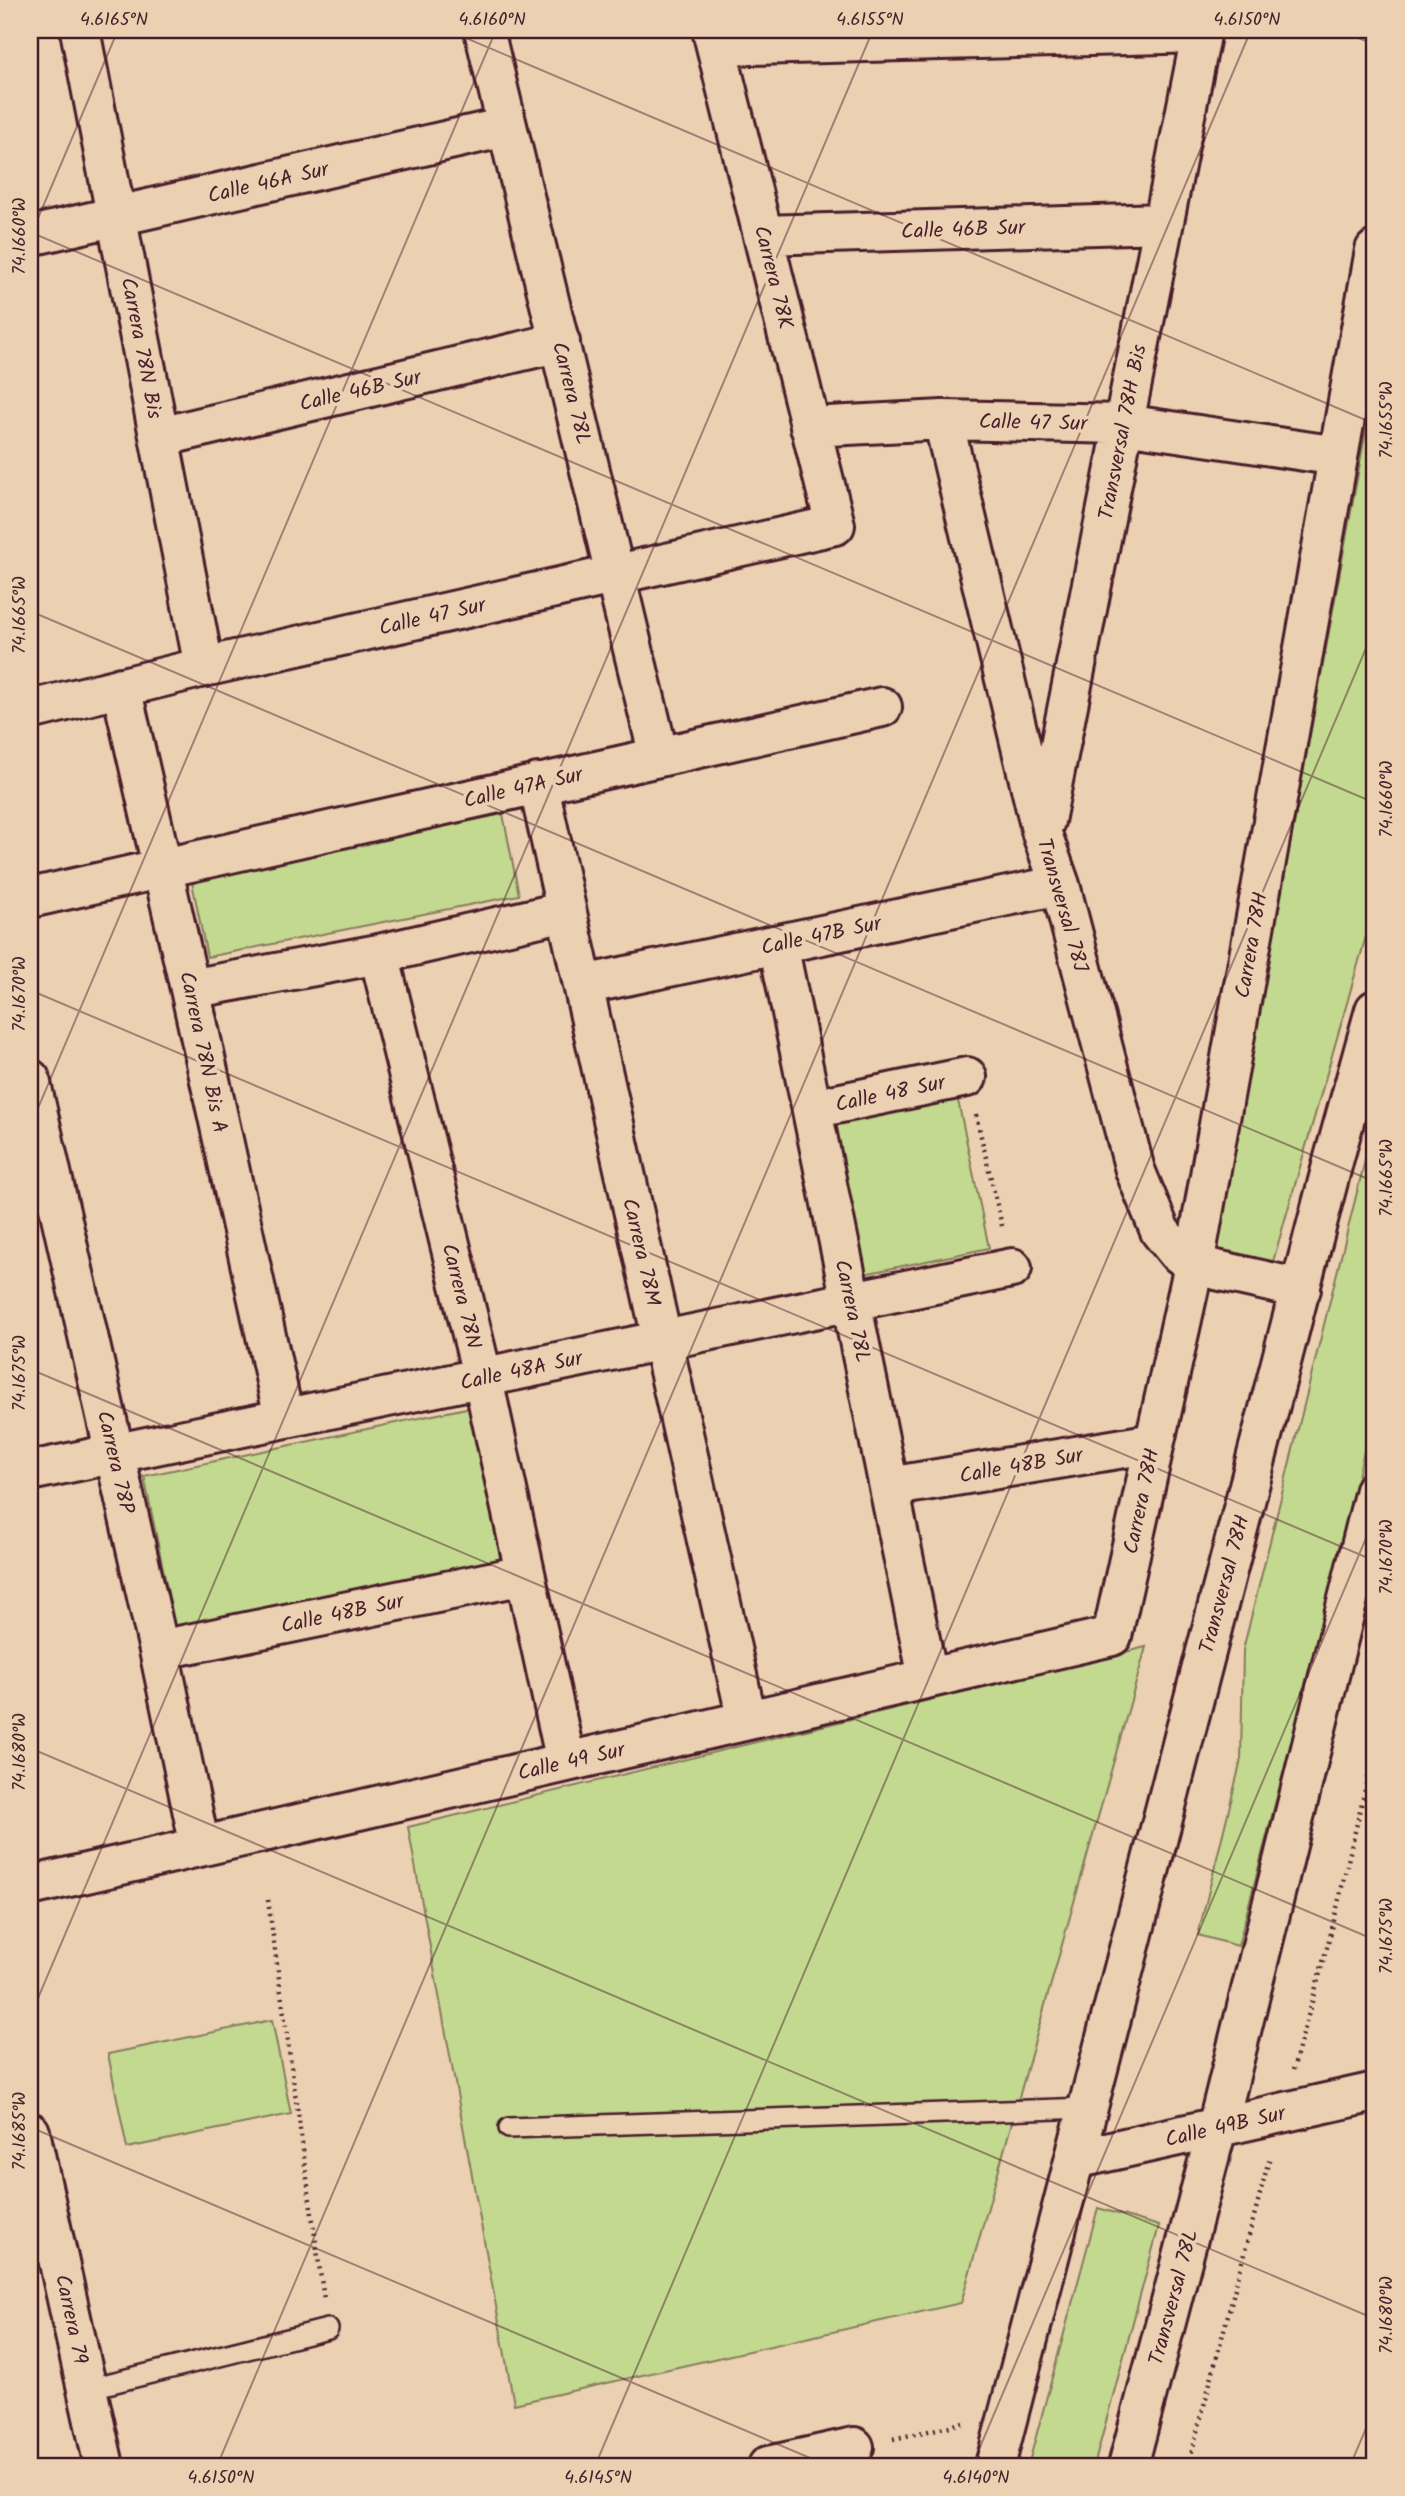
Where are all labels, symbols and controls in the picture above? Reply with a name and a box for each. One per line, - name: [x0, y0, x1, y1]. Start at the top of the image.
- text: 4.6165°N: [80, 6, 148, 35]
- text: 4.6160°N: [458, 6, 526, 35]
- text: 4.6155°N: [836, 6, 904, 35]
- text: 4.6150°N: [1214, 6, 1280, 35]
- street label: Calle 46A Sur: [205, 153, 333, 213]
- text: 74.1660°W: [6, 197, 35, 275]
- street label: Calle 46B Sur: [901, 212, 1027, 249]
- street label: Carrera 78K: [744, 222, 801, 333]
- street label: Carrera 78N Bis: [111, 275, 170, 422]
- street label: Carrera 78L: [542, 339, 599, 448]
- street label: Transversal 78H Bis: [1090, 342, 1157, 523]
- street label: Calle 46B Sur: [296, 361, 425, 421]
- text: 74.1655°W: [1373, 381, 1402, 459]
- street label: Calle 47 Sur: [978, 406, 1089, 441]
- text: 74.1665°W: [6, 576, 35, 654]
- street label: Calle 47 Sur: [376, 589, 490, 646]
- street label: Calle 47A Sur: [461, 759, 587, 818]
- text: 74.1660°W: [1373, 760, 1402, 838]
- street label: Transversal 78J: [1027, 835, 1097, 977]
- street label: Carrera 78H: [1227, 890, 1278, 1001]
- street label: Calle 47B Sur: [758, 907, 885, 965]
- text: 74.1670°W: [6, 956, 35, 1032]
- street label: Carrera 78N Bis A: [169, 968, 236, 1136]
- street label: Calle 48 Sur: [832, 1067, 949, 1122]
- text: 74.1665°W: [1373, 1139, 1402, 1217]
- street label: Carrera 78M: [612, 1195, 669, 1310]
- street label: Carrera 78N: [432, 1240, 490, 1353]
- street label: Carrera 78L: [824, 1257, 879, 1366]
- text: 74.1675°W: [6, 1335, 35, 1411]
- street label: Calle 48A Sur: [457, 1342, 587, 1401]
- street label: Carrera 78P: [87, 1408, 143, 1518]
- street label: Calle 48B Sur: [957, 1439, 1087, 1494]
- street label: Carrera 78H: [1115, 1445, 1170, 1557]
- street label: Transversal 78H: [1191, 1511, 1260, 1657]
- text: 74.1670°W: [1373, 1519, 1402, 1595]
- street label: Calle 48B Sur: [278, 1585, 408, 1644]
- text: 74.1680°W: [6, 1713, 35, 1791]
- street label: Calle 49 Sur: [514, 1734, 629, 1791]
- text: 74.1675°W: [1373, 1898, 1402, 1974]
- text: 74.1685°W: [6, 2092, 35, 2170]
- street label: Calle 49B Sur: [1162, 2097, 1290, 2157]
- street label: Transversal 78L: [1140, 2226, 1208, 2369]
- street label: Carrera 79: [45, 2271, 96, 2367]
- text: 74.1680°W: [1373, 2276, 1402, 2354]
- text: 4.6150°N: [188, 2464, 254, 2493]
- text: 4.6145°N: [564, 2464, 632, 2493]
- text: 4.6140°N: [942, 2464, 1010, 2493]

